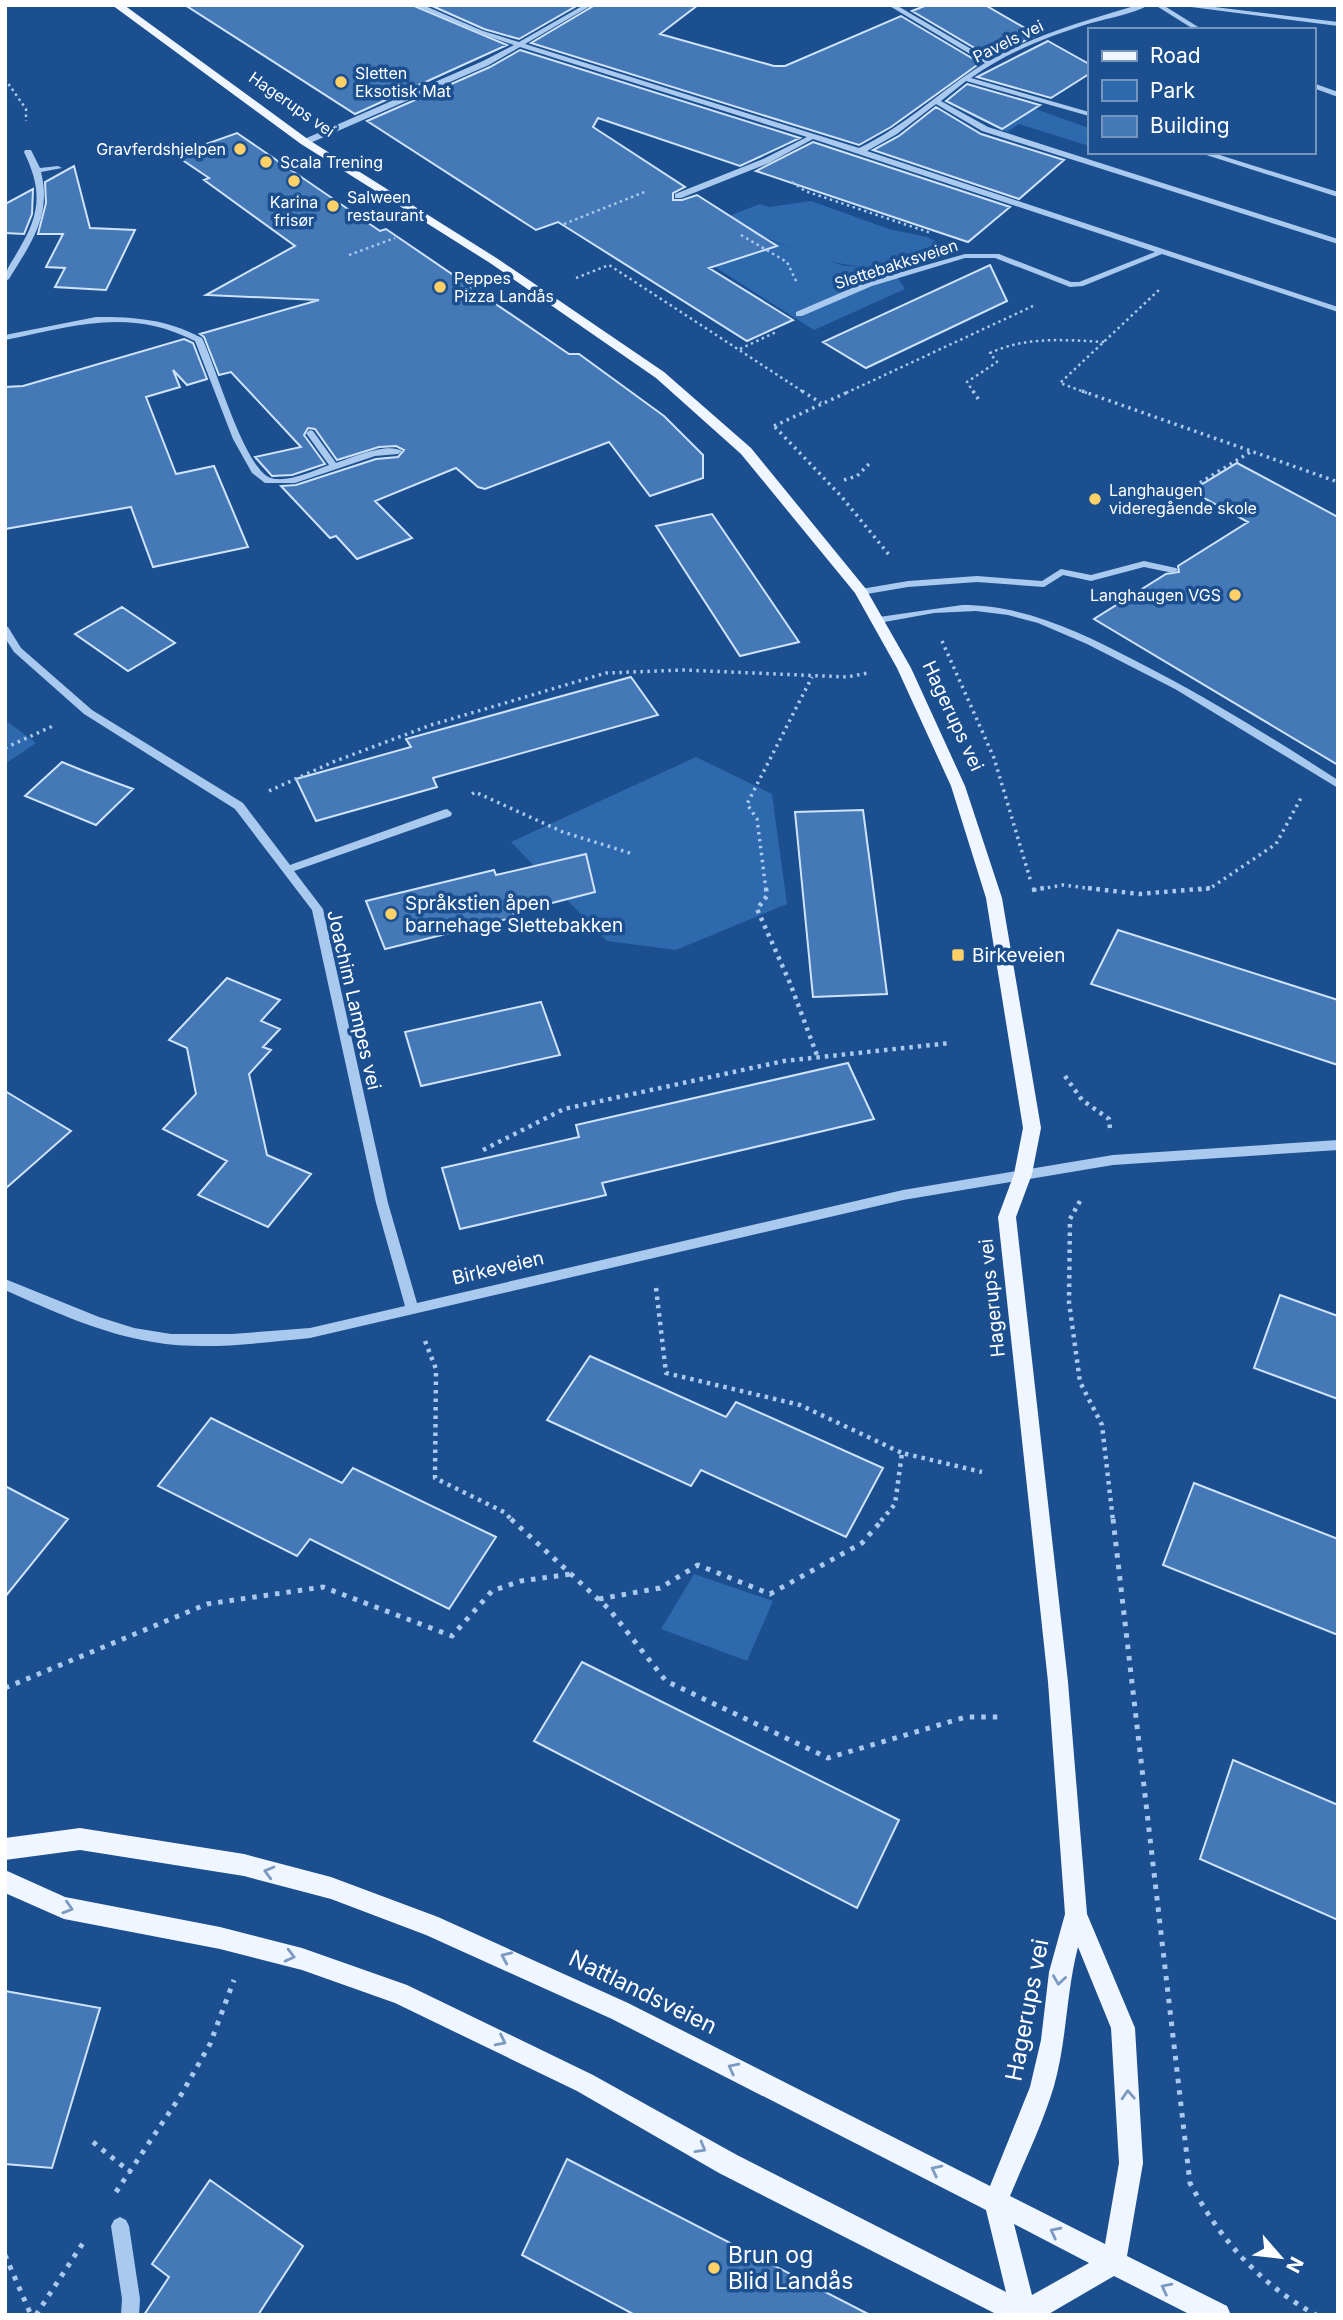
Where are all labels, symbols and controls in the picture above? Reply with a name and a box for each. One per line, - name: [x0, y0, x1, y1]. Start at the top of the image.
- street label: Pavels vei: [970, 15, 1046, 67]
- legend: [1088, 28, 1315, 154]
- text: Road: [1150, 43, 1201, 68]
- place label: Sletten Eksotisk Mat: [355, 63, 451, 101]
- street label: Hagerups vei: [245, 67, 339, 141]
- marker: Sletten Eksotisk Mat: [333, 74, 349, 90]
- text: Park: [1150, 78, 1195, 103]
- text: Building: [1150, 113, 1230, 138]
- place label: Gravferdshjelpen: [96, 139, 226, 159]
- marker: Gravferdshjelpen: [232, 141, 248, 157]
- place label: Scala Trening: [280, 152, 383, 172]
- marker: Scala Trening: [258, 154, 274, 170]
- marker: Karina frisør: [286, 173, 302, 189]
- place label: Salween restaurant: [347, 187, 424, 225]
- place label: Karina frisør: [270, 192, 318, 230]
- marker: Salween restaurant: [325, 198, 341, 214]
- street label: Slettebakksveien: [832, 235, 960, 293]
- place label: Peppes Pizza Landås: [454, 268, 554, 306]
- marker: Peppes Pizza Landås: [432, 279, 448, 295]
- place label: Langhaugen videregående skole: [1109, 480, 1257, 518]
- marker: Langhaugen videregående skole: [1087, 491, 1103, 507]
- place label: Langhaugen VGS: [1090, 585, 1221, 605]
- marker: Langhaugen VGS: [1227, 587, 1243, 603]
- street label: Hagerups vei: [917, 657, 989, 775]
- place label: Språkstien åpen barnehage Slettebakken: [405, 892, 623, 937]
- marker: Språkstien åpen barnehage Slettebakken: [383, 906, 399, 922]
- street label: Joachim Lampes vei: [322, 908, 386, 1092]
- place label: Birkeveien: [972, 944, 1065, 967]
- marker: Birkeveien: [950, 947, 966, 963]
- street label: Hagerups vei: [974, 1238, 1010, 1358]
- street label: Birkeveien: [450, 1246, 546, 1290]
- one-way arrow: [264, 1866, 276, 1880]
- one-way arrow: [62, 1899, 74, 1914]
- street label: Hagerups vei: [1000, 1937, 1054, 2083]
- street label: Nattlandsveien: [564, 1944, 722, 2040]
- one-way arrow: [284, 1948, 296, 1962]
- one-way arrow: [501, 1951, 513, 1965]
- one-way arrow: [1052, 1974, 1067, 1986]
- one-way arrow: [494, 2032, 506, 2046]
- one-way arrow: [728, 2062, 740, 2076]
- one-way arrow: [1120, 2089, 1135, 2100]
- one-way arrow: [693, 2140, 706, 2153]
- one-way arrow: [931, 2165, 943, 2179]
- north arrow: [1245, 2222, 1315, 2292]
- one-way arrow: [1050, 2226, 1062, 2240]
- place label: Brun og Blid Landås: [728, 2241, 853, 2295]
- text: N: [1281, 2253, 1308, 2277]
- marker: Brun og Blid Landås: [706, 2260, 722, 2276]
- one-way arrow: [1161, 2283, 1173, 2297]

